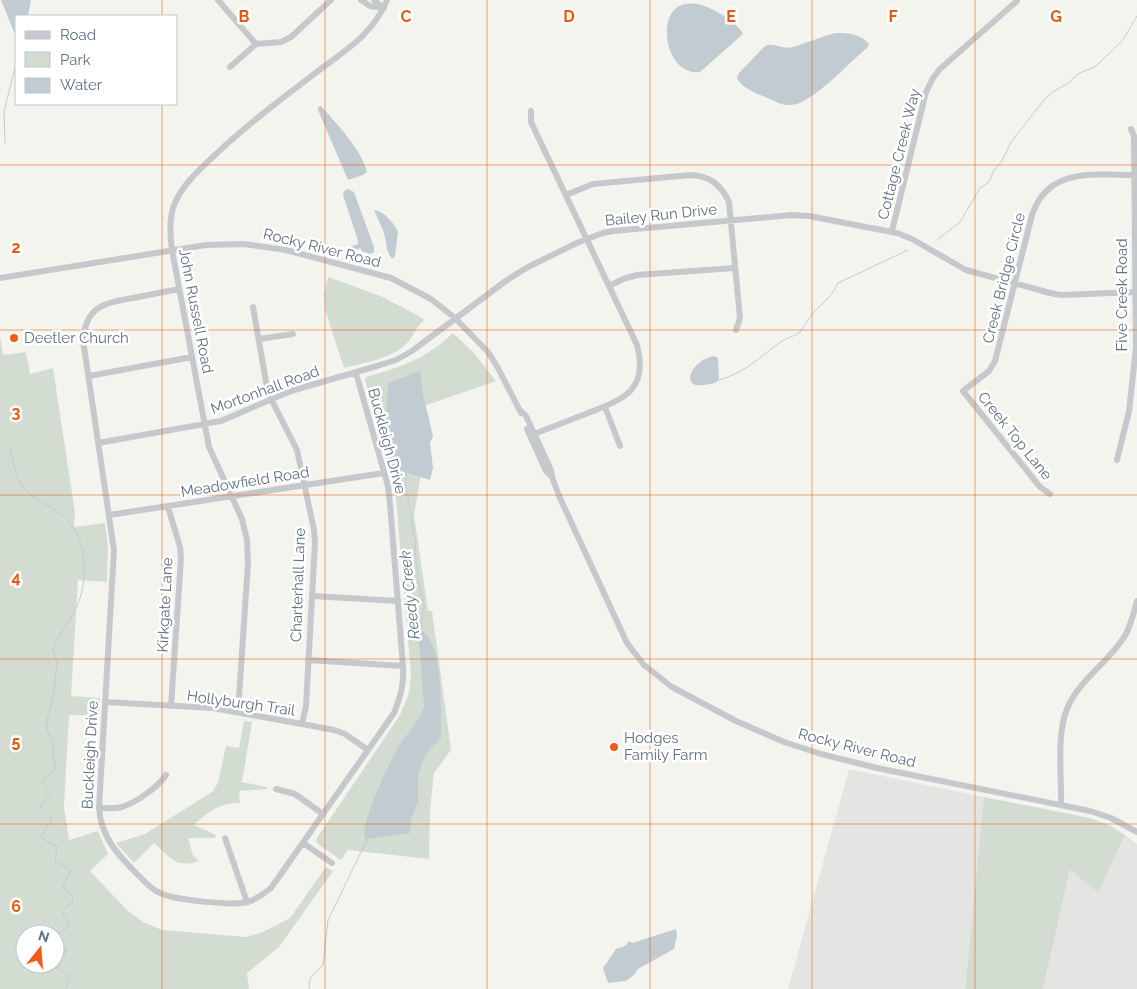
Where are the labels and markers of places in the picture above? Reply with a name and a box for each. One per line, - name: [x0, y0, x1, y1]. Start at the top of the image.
- place label: Deetler Church: [24, 329, 129, 347]
- marker: Deetler Church: [8, 332, 20, 344]
- place label: Hodges Family Farm: [624, 729, 708, 764]
- marker: Hodges Family Farm: [608, 741, 620, 753]

